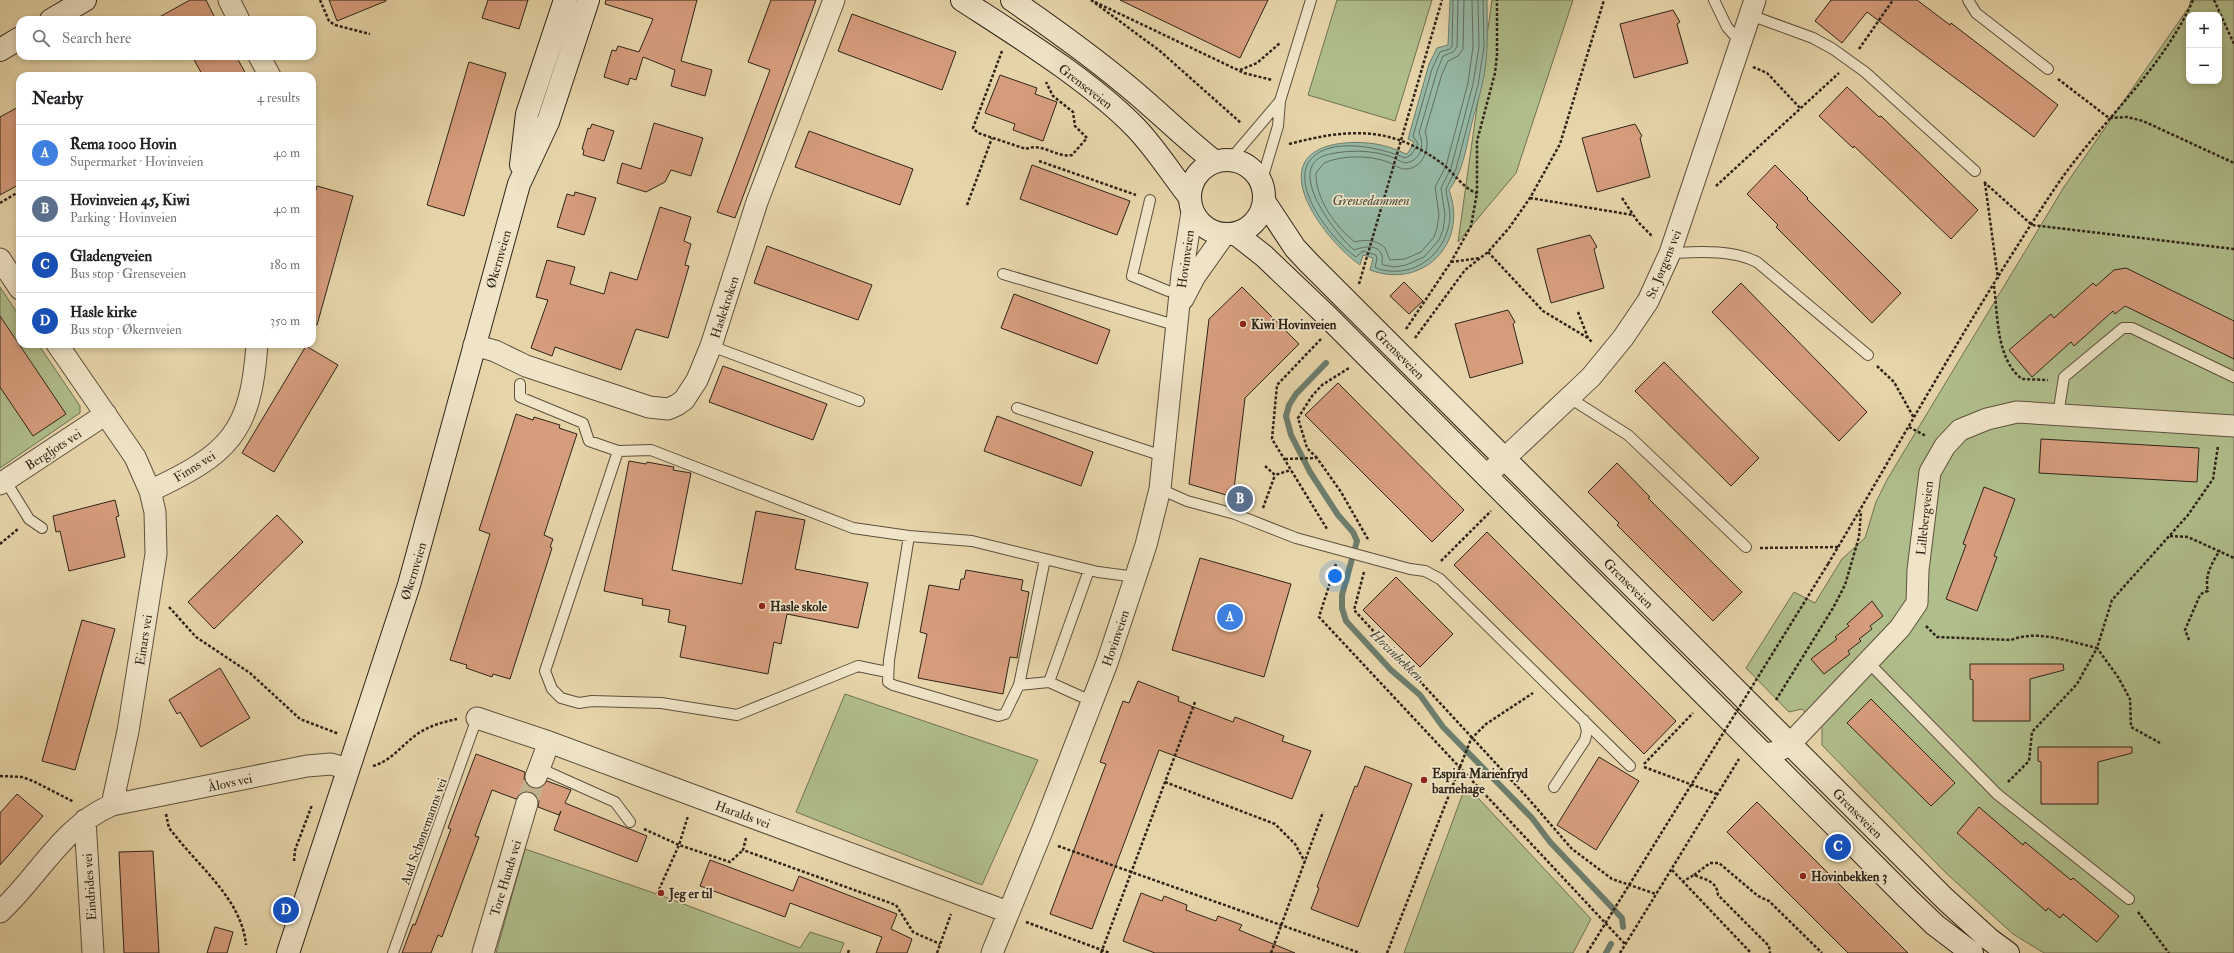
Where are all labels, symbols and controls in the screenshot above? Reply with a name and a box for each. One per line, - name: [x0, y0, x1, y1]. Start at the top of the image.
- map controls: [2186, 12, 2222, 84]
- button: +: [2186, 12, 2222, 48]
- search box: [16, 16, 316, 60]
- icon: search: [30, 27, 52, 49]
- text: Search here: [62, 29, 131, 48]
- button: −: [2186, 48, 2222, 84]
- street label: Grenseveien: [1055, 61, 1116, 113]
- text: Nearby: [32, 88, 83, 109]
- text: 4 results: [257, 90, 300, 106]
- text: Rema 1000 Hovin: [70, 135, 177, 154]
- text: A: [41, 145, 49, 161]
- text: 40 m: [274, 145, 300, 161]
- text: Supermarket · Hovinveien: [70, 154, 203, 170]
- text: Hovinveien 45, Kiwi: [70, 191, 190, 210]
- water label: Grensedammen: [1332, 192, 1410, 209]
- text: B: [41, 201, 49, 217]
- text: 40 m: [274, 201, 300, 217]
- text: Parking · Hovinveien: [70, 210, 177, 226]
- street label: St. Jørgens vei: [1643, 227, 1685, 301]
- street label: Økernveien: [483, 228, 515, 290]
- street label: Hovinveien: [1174, 229, 1198, 289]
- text: Gladengveien: [70, 247, 152, 266]
- text: C: [40, 257, 50, 273]
- text: 180 m: [270, 257, 300, 273]
- text: Bus stop · Grenseveien: [70, 266, 186, 282]
- street label: Haslekroken: [707, 274, 743, 340]
- text: Hasle kirke: [70, 303, 137, 322]
- text: D: [40, 313, 50, 329]
- text: 350 m: [270, 313, 300, 329]
- place label: Kiwi Hovinveien: [1251, 317, 1337, 333]
- marker: Kiwi Hovinveien: [1238, 319, 1248, 329]
- text: Bus stop · Økernveien: [70, 322, 182, 338]
- street label: Grenseveien: [1371, 326, 1428, 383]
- street label: Bergljots vei: [23, 426, 85, 474]
- street label: Finns vei: [171, 447, 219, 486]
- street label: Lillebergveien: [1913, 480, 1937, 556]
- pin: B: [1227, 484, 1253, 514]
- street label: Økernveien: [398, 540, 430, 602]
- street label: Grenseveien: [1600, 555, 1657, 612]
- your location: [1325, 566, 1345, 586]
- place label: Hasle skole: [770, 599, 828, 615]
- marker: Hasle skole: [757, 601, 767, 611]
- pin: A: [1217, 602, 1243, 632]
- street label: Hovinveien: [1099, 608, 1133, 669]
- street label: Einars vei: [132, 613, 156, 667]
- water label: Hovinbekken: [1366, 625, 1427, 685]
- place label: Espira Marienfryd barnehage: [1431, 766, 1529, 798]
- street label: Ålovs vei: [205, 769, 254, 796]
- street label: Aud Schønemanns vei: [397, 775, 451, 888]
- marker: Espira Marienfryd barnehage: [1419, 775, 1429, 785]
- street label: Grenseveien: [1829, 785, 1886, 842]
- street label: Haralds vei: [713, 798, 773, 832]
- pin: C: [1825, 832, 1851, 862]
- street label: Tore Hunds vei: [487, 838, 525, 918]
- street label: Eindrides vei: [80, 852, 100, 921]
- place label: Hovinbekken 3: [1811, 869, 1887, 885]
- marker: Hovinbekken 3: [1798, 871, 1808, 881]
- place label: Jeg er til: [668, 886, 713, 903]
- marker: Jeg er til: [656, 888, 666, 898]
- pin: D: [273, 895, 299, 925]

